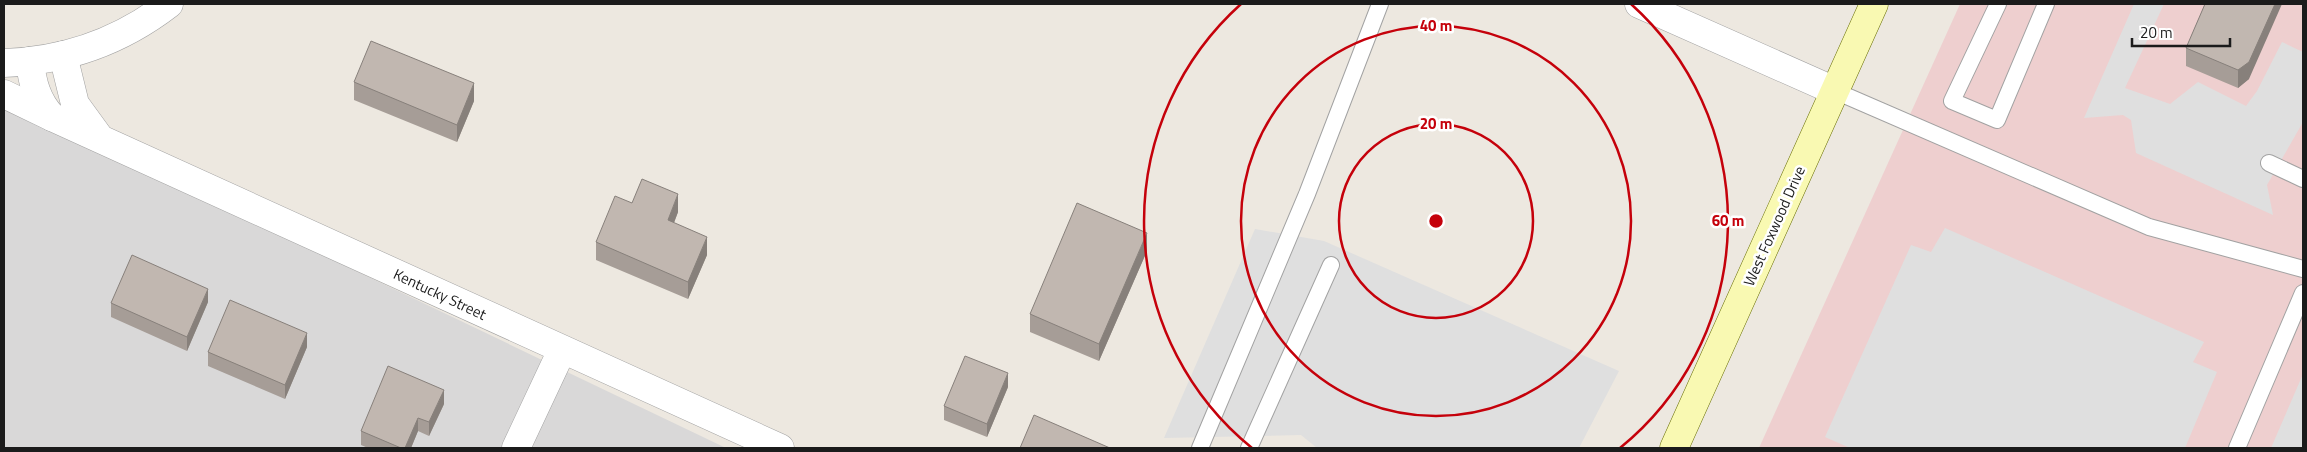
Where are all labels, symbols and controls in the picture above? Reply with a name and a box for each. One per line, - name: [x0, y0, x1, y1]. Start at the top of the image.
- text: 40 m: [1420, 14, 1452, 37]
- scale bar: [2132, 15, 2230, 47]
- text: 20 m: [2140, 21, 2173, 44]
- text: 20 m: [1420, 112, 1452, 135]
- street label: West Foxwood Drive: [1737, 162, 1811, 290]
- text: 60 m: [1712, 209, 1744, 232]
- centre of rings: [1427, 212, 1445, 230]
- street label: Kentucky Street: [390, 262, 491, 326]

